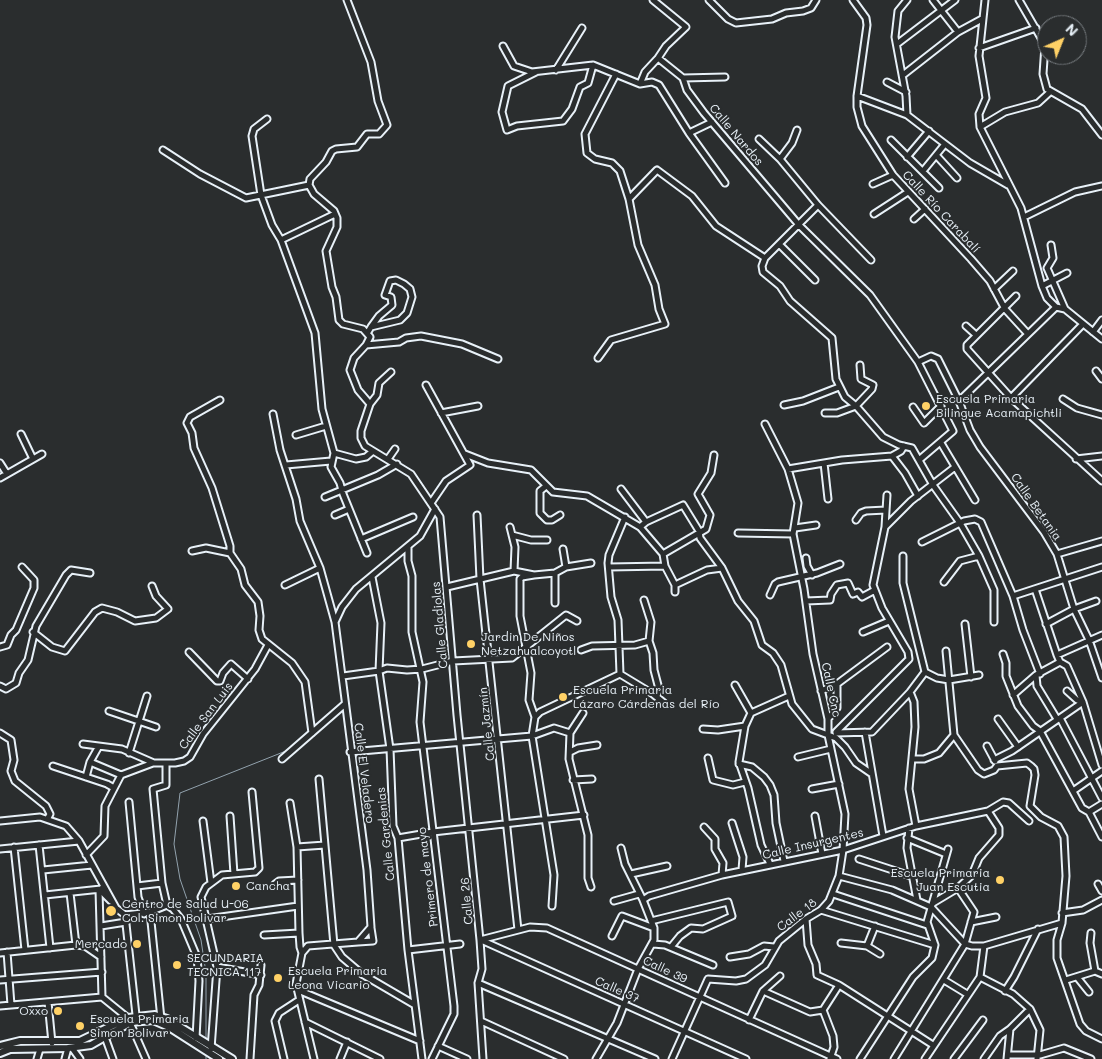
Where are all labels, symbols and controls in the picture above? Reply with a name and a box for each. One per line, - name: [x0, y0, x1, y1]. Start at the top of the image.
- north arrow: [1037, 15, 1087, 65]
- text: N: [1062, 19, 1082, 40]
- street label: Calle Nardos: [706, 101, 766, 169]
- street label: Calle Río Carabalí: [899, 168, 983, 256]
- place label: Escuela Primaria Bilingue Acamapichtli: [936, 392, 1062, 420]
- marker: Escuela Primaria Bilingue Acamapichtli: [920, 400, 932, 412]
- street label: Calle Betania: [1008, 471, 1064, 543]
- street label: Calle Gladiolas: [429, 581, 451, 669]
- place label: Jardin De Niños Netzahualcoyotl: [481, 630, 576, 658]
- marker: Jardin De Niños Netzahualcoyotl: [465, 638, 477, 650]
- street label: Calle Cnc: [818, 661, 844, 719]
- street label: Calle San Luis: [176, 680, 236, 752]
- place label: Escuela Primaria Lázaro Cárdenas del Río: [573, 683, 719, 711]
- street label: Calle Jazmín: [476, 686, 498, 762]
- marker: Escuela Primaria Lázaro Cárdenas del Río: [557, 691, 569, 703]
- street label: Calle El Veladero: [351, 722, 377, 824]
- street label: Calle Gardenias: [374, 786, 398, 882]
- street label: Calle Insurgentes: [761, 825, 865, 863]
- street label: Primero de mayo: [415, 826, 441, 928]
- place label: Escuela Primaria Juan Escutia: [891, 866, 990, 894]
- marker: Escuela Primaria Juan Escutia: [994, 874, 1006, 886]
- street label: Calle 26: [458, 877, 476, 925]
- place label: Cancha: [246, 879, 290, 893]
- marker: Cancha: [230, 880, 242, 892]
- street label: Calle 18: [774, 895, 820, 935]
- place label: Centro de Salud U-06 Col. Simon Bolivar: [122, 897, 249, 925]
- marker: Centro de Salud U-06 Col. Simon Bolivar: [104, 904, 118, 918]
- place label: Mercado: [75, 937, 127, 951]
- marker: Mercado: [131, 938, 143, 950]
- place label: SECUNDARIA TECNICA 117: [187, 951, 264, 979]
- street label: Calle 39: [640, 953, 690, 987]
- marker: SECUNDARIA TECNICA 117: [171, 959, 183, 971]
- place label: Escuela Primaria Leona Vicario: [288, 964, 387, 992]
- marker: Escuela Primaria Leona Vicario: [272, 972, 284, 984]
- street label: Calle 37: [593, 974, 641, 1006]
- place label: Oxxo: [19, 1004, 48, 1018]
- marker: Oxxo: [52, 1005, 64, 1017]
- place label: Escuela Primaria Simon Bolivar: [90, 1012, 189, 1040]
- marker: Escuela Primaria Simon Bolivar: [74, 1020, 86, 1032]

